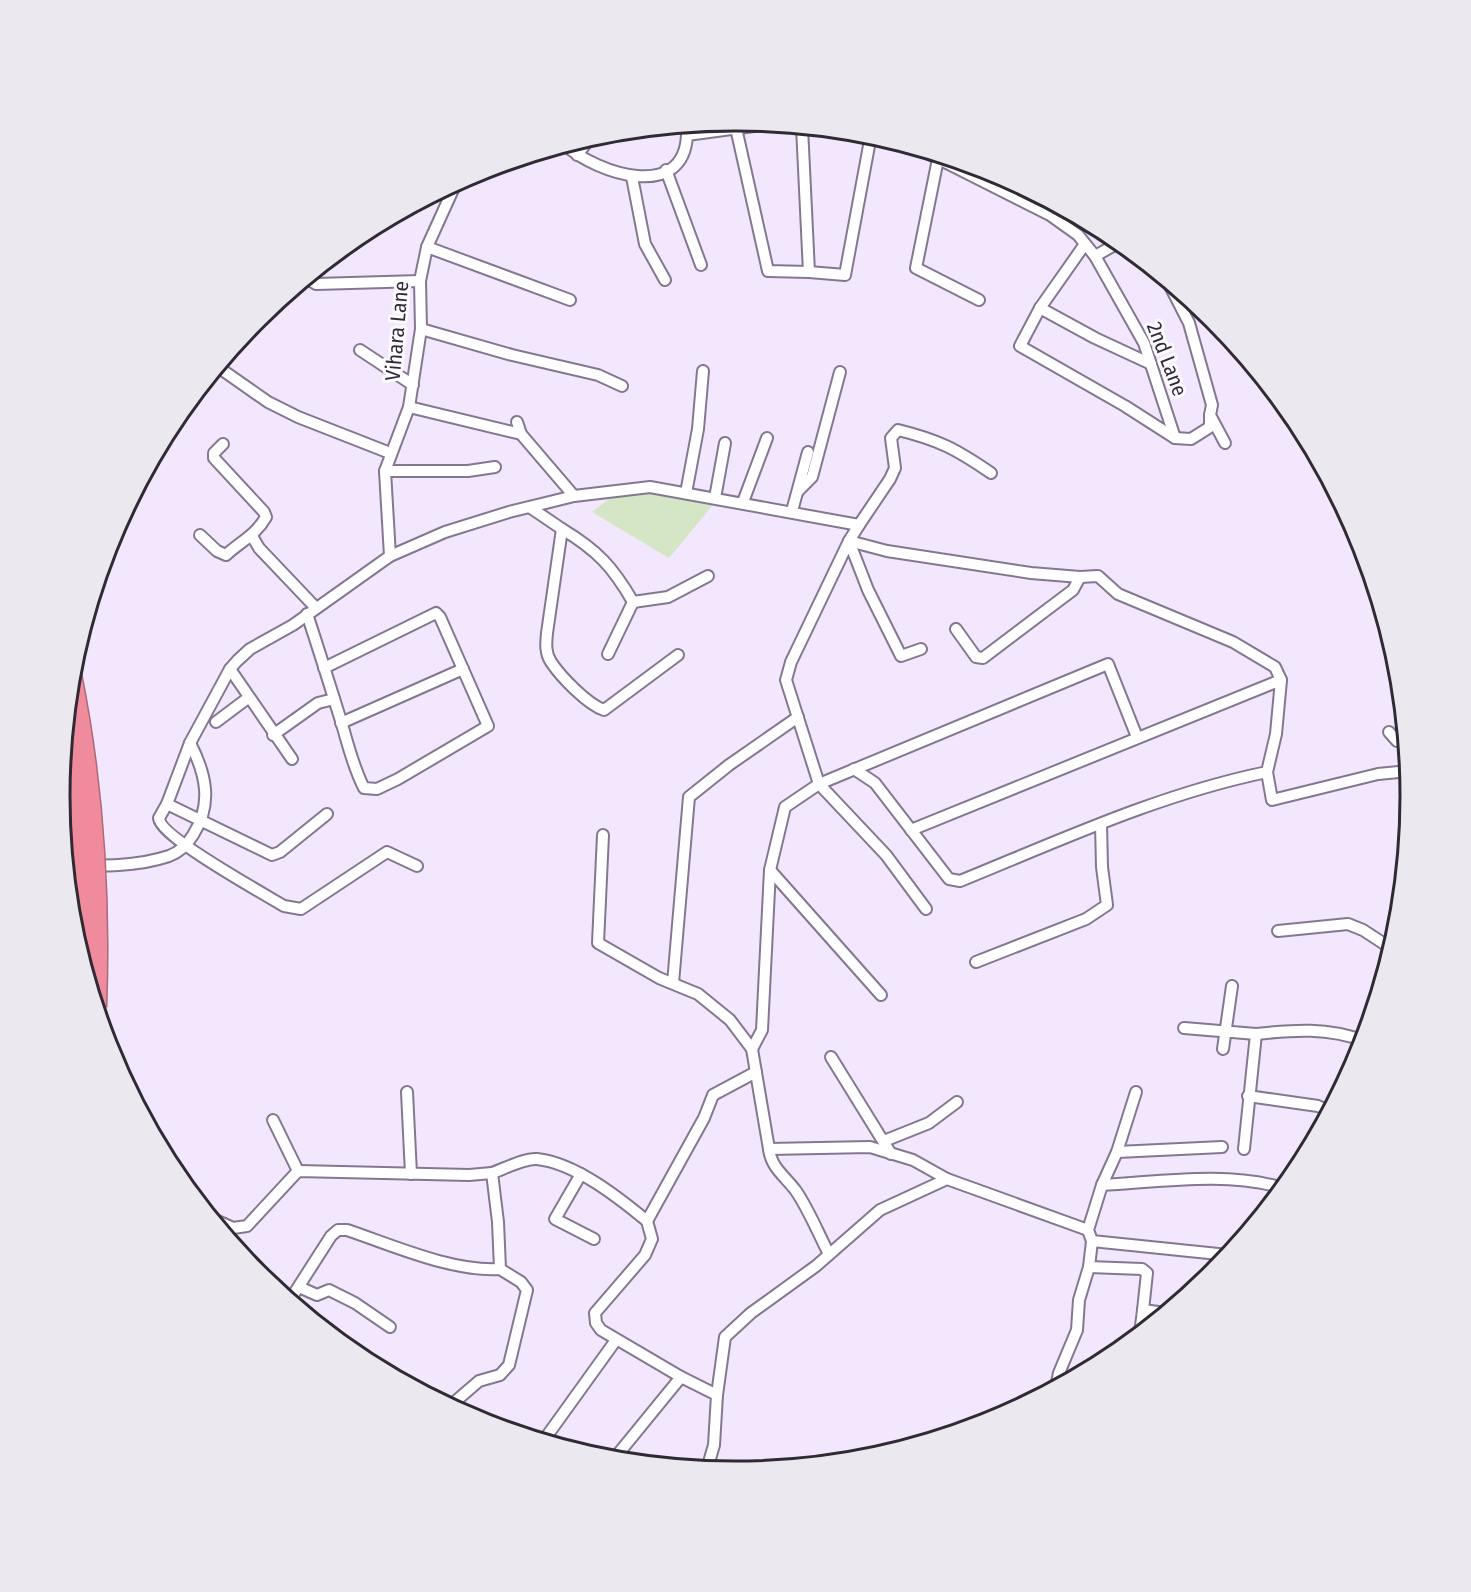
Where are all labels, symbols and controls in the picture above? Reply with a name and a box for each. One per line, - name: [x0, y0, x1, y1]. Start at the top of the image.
- street label: Vihara Lane: [380, 280, 414, 382]
- street label: 2nd Lane: [1141, 318, 1193, 400]

